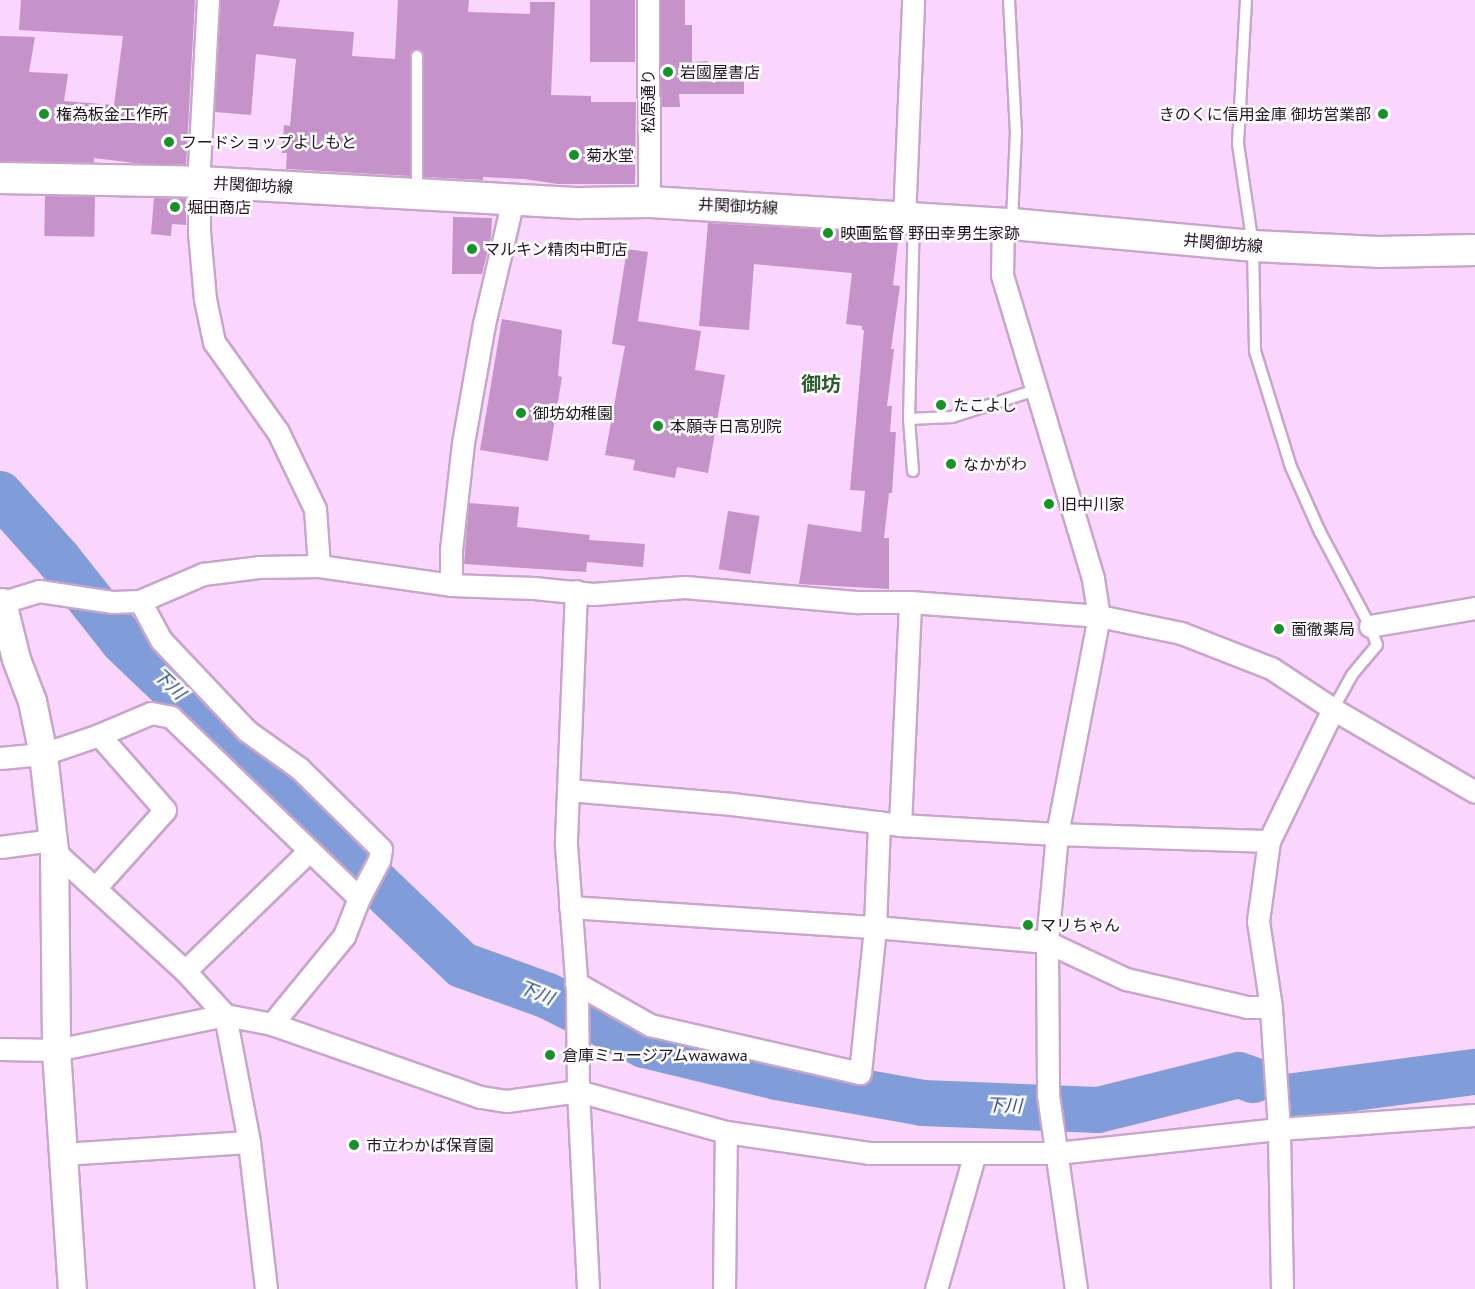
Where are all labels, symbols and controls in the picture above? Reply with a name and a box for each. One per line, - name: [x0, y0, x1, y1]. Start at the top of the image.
- place label: 岩國屋書店: [680, 62, 760, 82]
- marker: 岩國屋書店: [661, 65, 675, 79]
- street label: 松原通り: [638, 69, 658, 133]
- place label: 権為板金工作所: [56, 104, 168, 124]
- place label: きのくに信用金庫 御坊営業部: [1159, 104, 1371, 124]
- marker: 権為板金工作所: [37, 107, 51, 121]
- marker: きのくに信用金庫 御坊営業部: [1376, 107, 1390, 121]
- place label: フードショップよしもと: [181, 132, 357, 152]
- marker: フードショップよしもと: [162, 135, 176, 149]
- place label: 菊水堂: [586, 145, 634, 165]
- marker: 菊水堂: [567, 148, 581, 162]
- street label: 井関御坊線: [213, 173, 293, 197]
- street label: 井関御坊線: [698, 194, 778, 218]
- place label: 堀田商店: [187, 197, 251, 217]
- marker: 堀田商店: [168, 200, 182, 214]
- place label: 映画監督 野田幸男生家跡: [840, 223, 1020, 243]
- marker: 映画監督 野田幸男生家跡: [821, 226, 835, 240]
- street label: 井関御坊線: [1182, 230, 1264, 256]
- place label: マルキン精肉中町店: [484, 239, 628, 259]
- marker: マルキン精肉中町店: [465, 242, 479, 256]
- district label: 御坊: [801, 372, 841, 396]
- place label: たこよし: [953, 395, 1017, 415]
- marker: たこよし: [934, 398, 948, 412]
- place label: 御坊幼稚園: [533, 403, 613, 423]
- marker: 御坊幼稚園: [514, 406, 528, 420]
- place label: 本願寺日高別院: [670, 416, 782, 436]
- marker: 本願寺日高別院: [651, 419, 665, 433]
- place label: なかがわ: [963, 454, 1027, 474]
- marker: なかがわ: [944, 457, 958, 471]
- place label: 旧中川家: [1061, 494, 1125, 514]
- marker: 旧中川家: [1042, 497, 1056, 511]
- place label: 薗徹薬局: [1291, 619, 1355, 639]
- marker: 薗徹薬局: [1272, 622, 1286, 636]
- water label: 下川: [149, 664, 189, 704]
- place label: マリちゃん: [1040, 915, 1120, 935]
- marker: マリちゃん: [1021, 918, 1035, 932]
- water label: 下川: [515, 976, 557, 1010]
- place label: 倉庫ミュージアムwawawa: [562, 1045, 749, 1065]
- marker: 倉庫ミュージアムwawawa: [543, 1048, 557, 1062]
- water label: 下川: [986, 1095, 1022, 1117]
- place label: 市立わかば保育園: [366, 1135, 494, 1155]
- marker: 市立わかば保育園: [347, 1138, 361, 1152]

